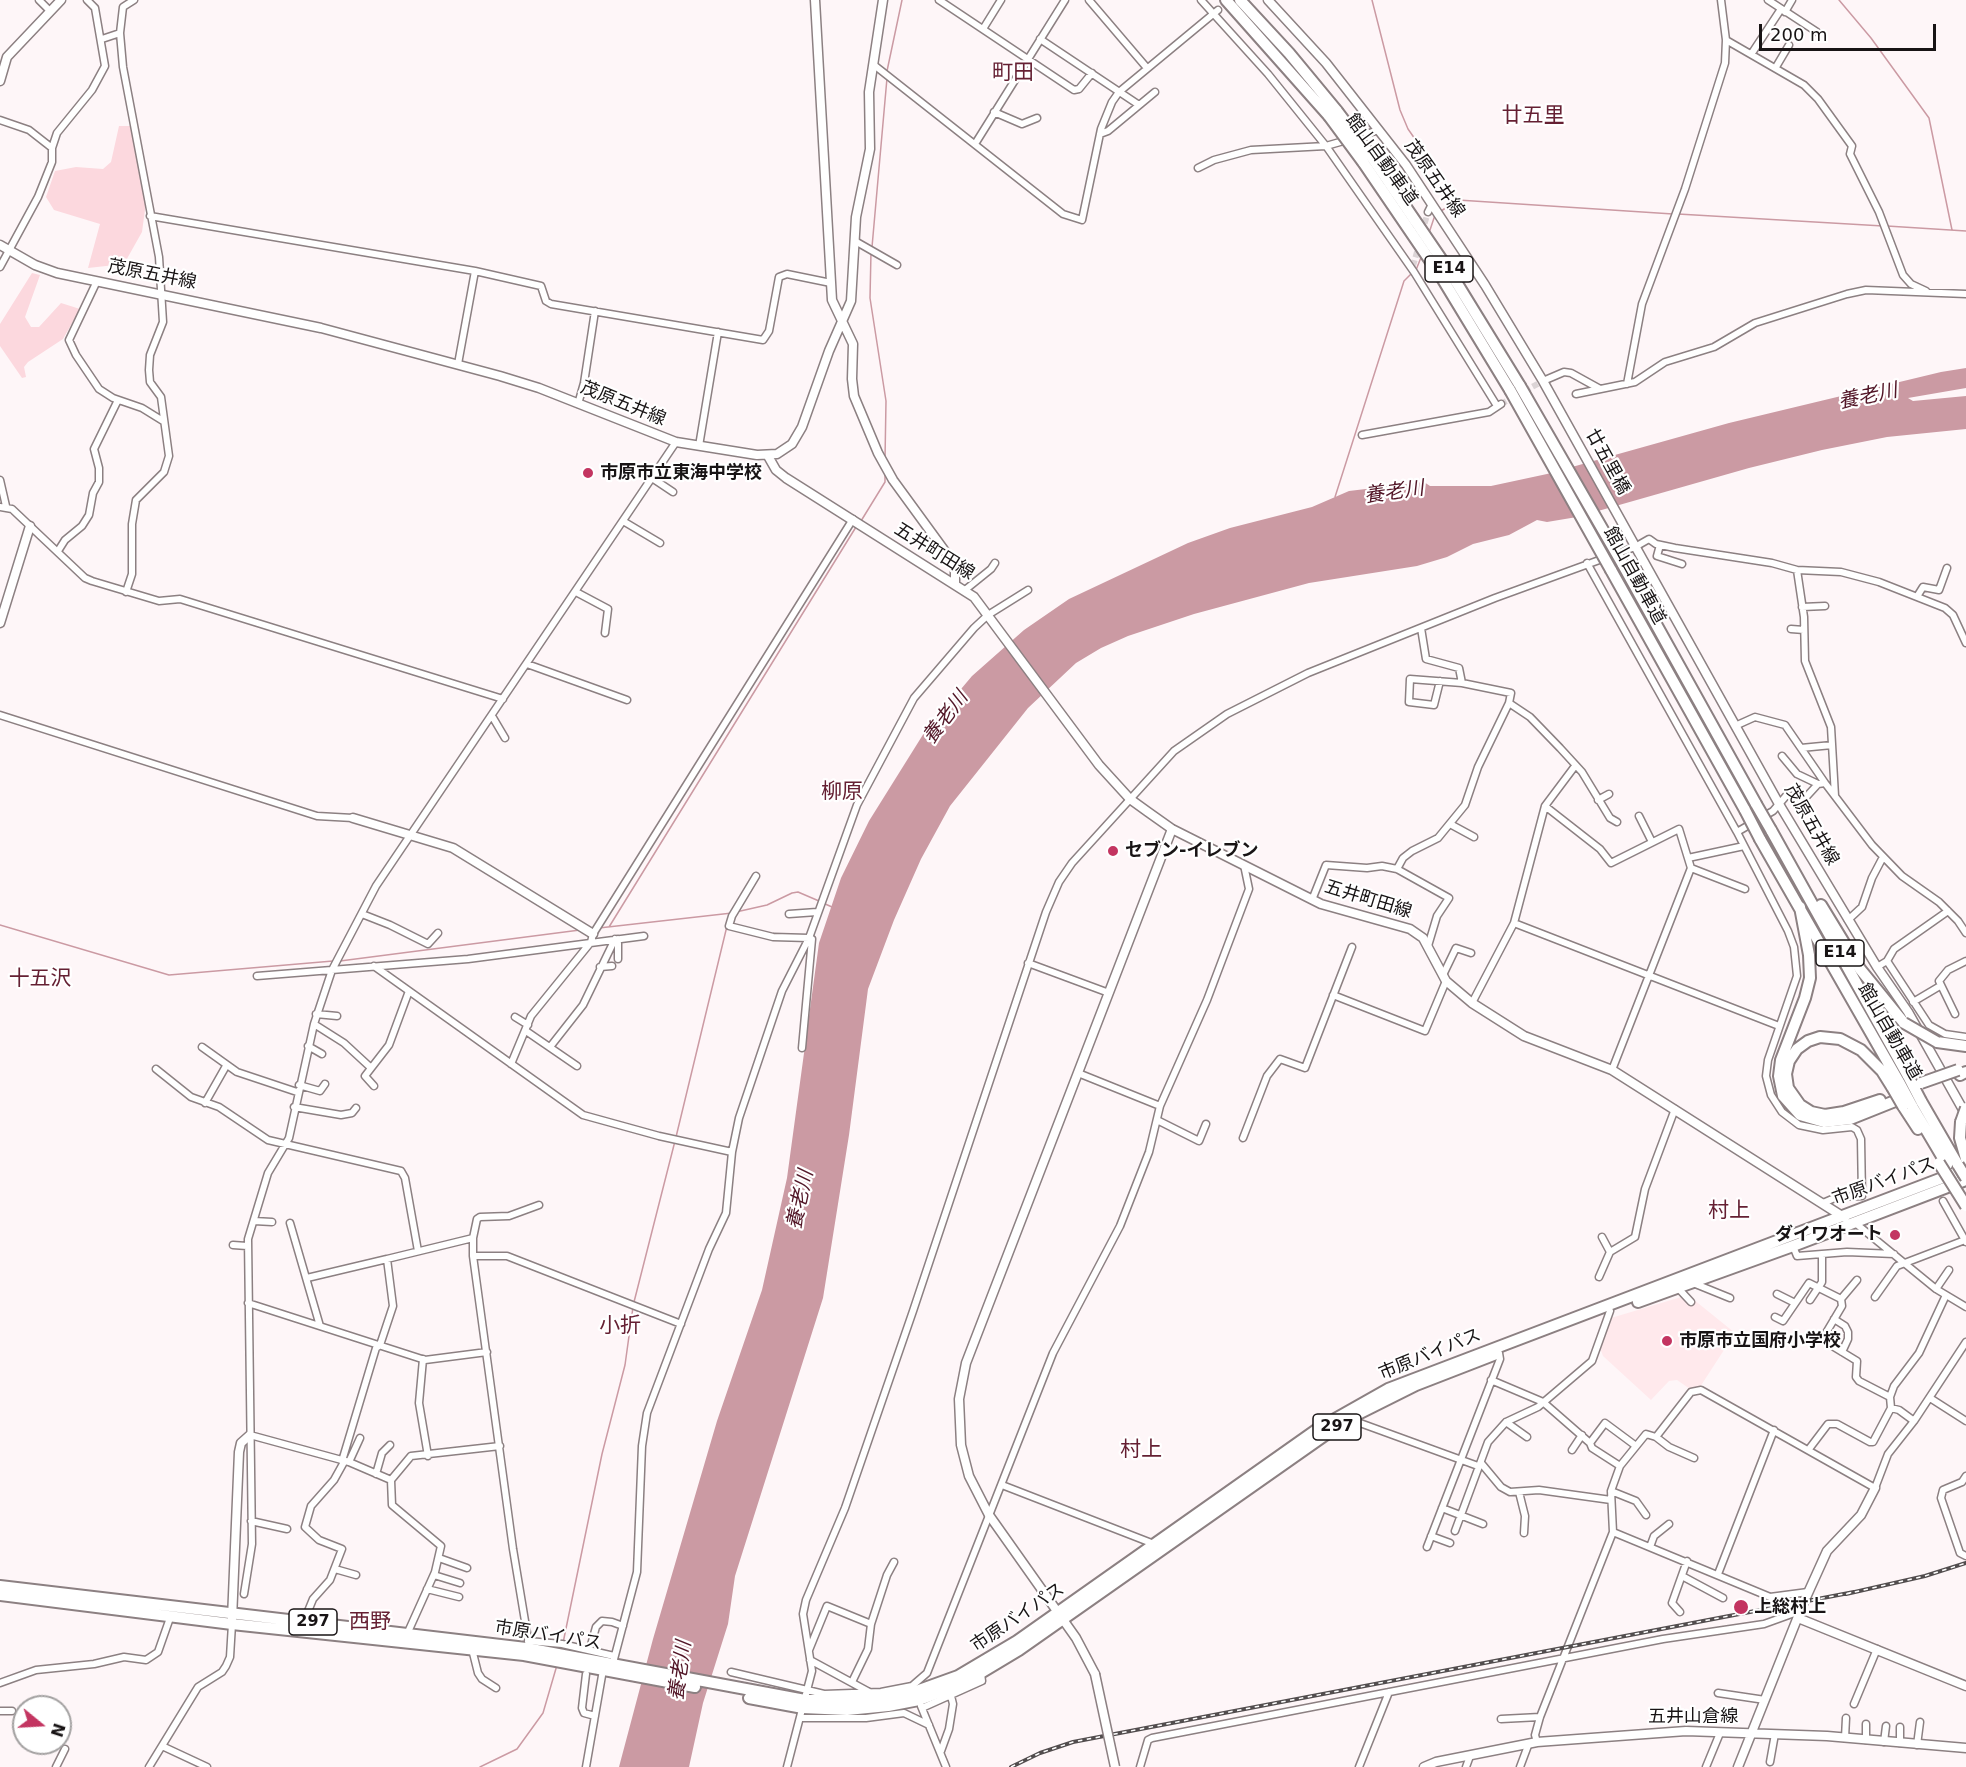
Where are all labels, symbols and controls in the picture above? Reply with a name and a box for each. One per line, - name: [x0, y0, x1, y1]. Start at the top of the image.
- scale bar: [1762, 12, 1939, 50]
- text: 200 m: [1770, 24, 1828, 45]
- district label: 町田: [992, 61, 1034, 87]
- district label: 廿五里: [1502, 104, 1564, 130]
- street label: 館山自動車道: [1341, 110, 1421, 210]
- street label: 茂原五井線: [1399, 136, 1469, 222]
- street label: 茂原五井線: [106, 256, 198, 294]
- road number: E14: [1425, 256, 1473, 282]
- street label: 茂原五井線: [577, 377, 669, 431]
- water label: 養老川: [1836, 379, 1900, 415]
- street label: 廿五里橋: [1580, 425, 1634, 499]
- place label: 市原市立東海中学校: [600, 462, 762, 484]
- marker: 市原市立東海中学校: [581, 466, 595, 480]
- water label: 養老川: [1363, 477, 1425, 509]
- street label: 五井町田線: [890, 519, 978, 585]
- street label: 館山自動車道: [1598, 524, 1670, 628]
- water label: 養老川: [918, 687, 974, 749]
- district label: 柳原: [821, 780, 863, 806]
- street label: 茂原五井線: [1779, 781, 1843, 869]
- place label: セブン-イレブン: [1125, 840, 1258, 862]
- marker: セブン-イレブン: [1106, 844, 1120, 858]
- street label: 五井町田線: [1322, 877, 1414, 923]
- road number: E14: [1816, 940, 1864, 966]
- district label: 十五沢: [9, 967, 71, 993]
- street label: 館山自動車道: [1853, 980, 1925, 1084]
- street label: 市原バイパス: [1830, 1153, 1938, 1211]
- water label: 養老川: [783, 1168, 819, 1232]
- district label: 村上: [1708, 1199, 1750, 1225]
- place label: ダイワオート: [1775, 1224, 1883, 1246]
- marker: ダイワオート: [1888, 1228, 1902, 1242]
- district label: 小折: [599, 1314, 641, 1340]
- street label: 市原バイパス: [1376, 1325, 1484, 1385]
- place label: 市原市立国府小学校: [1679, 1330, 1841, 1352]
- marker: 市原市立国府小学校: [1660, 1334, 1674, 1348]
- road number: 297: [1313, 1414, 1361, 1440]
- district label: 村上: [1120, 1438, 1162, 1464]
- street label: 市原バイパス: [967, 1579, 1069, 1657]
- place label: 上総村上: [1754, 1596, 1826, 1618]
- marker: 上総村上: [1732, 1598, 1750, 1616]
- road number: 297: [289, 1609, 337, 1635]
- district label: 西野: [349, 1610, 391, 1636]
- street label: 市原バイパス: [493, 1617, 603, 1655]
- water label: 養老川: [665, 1640, 697, 1702]
- north arrow: [12, 1695, 72, 1755]
- street label: 五井山倉線: [1648, 1706, 1738, 1728]
- text: N: [47, 1721, 69, 1739]

